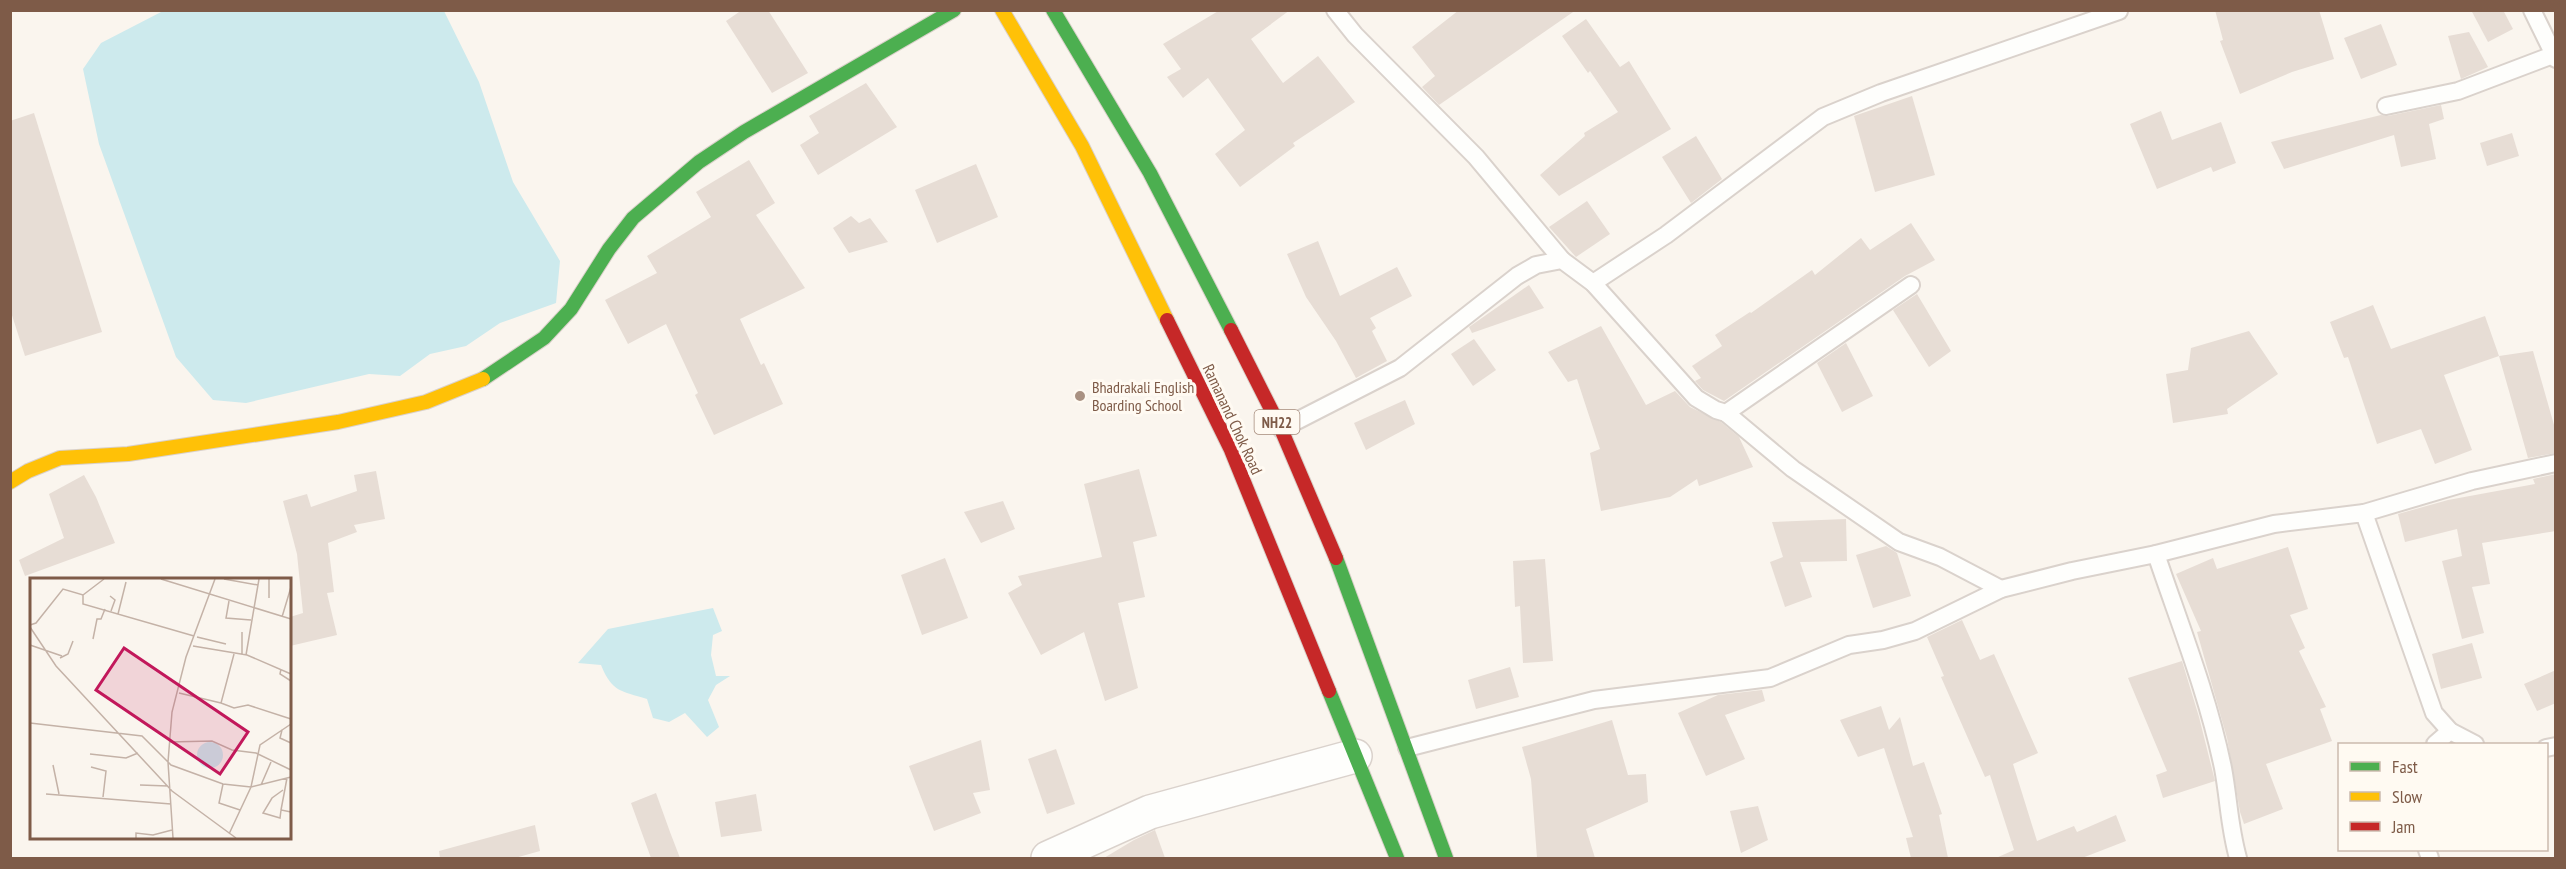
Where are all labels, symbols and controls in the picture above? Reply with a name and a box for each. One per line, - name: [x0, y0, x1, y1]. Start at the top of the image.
- street label: Ramanand Chok Road: [1199, 361, 1267, 477]
- place label: Bhadrakali English Boarding School: [1092, 377, 1194, 415]
- marker: Bhadrakali English Boarding School: [1073, 389, 1087, 403]
- road number: NH22: [1254, 410, 1300, 434]
- inset map: [30, 578, 291, 839]
- legend: [2338, 743, 2548, 851]
- text: Fast: [2392, 755, 2418, 778]
- text: Slow: [2392, 785, 2423, 808]
- text: Jam: [2391, 815, 2415, 838]

